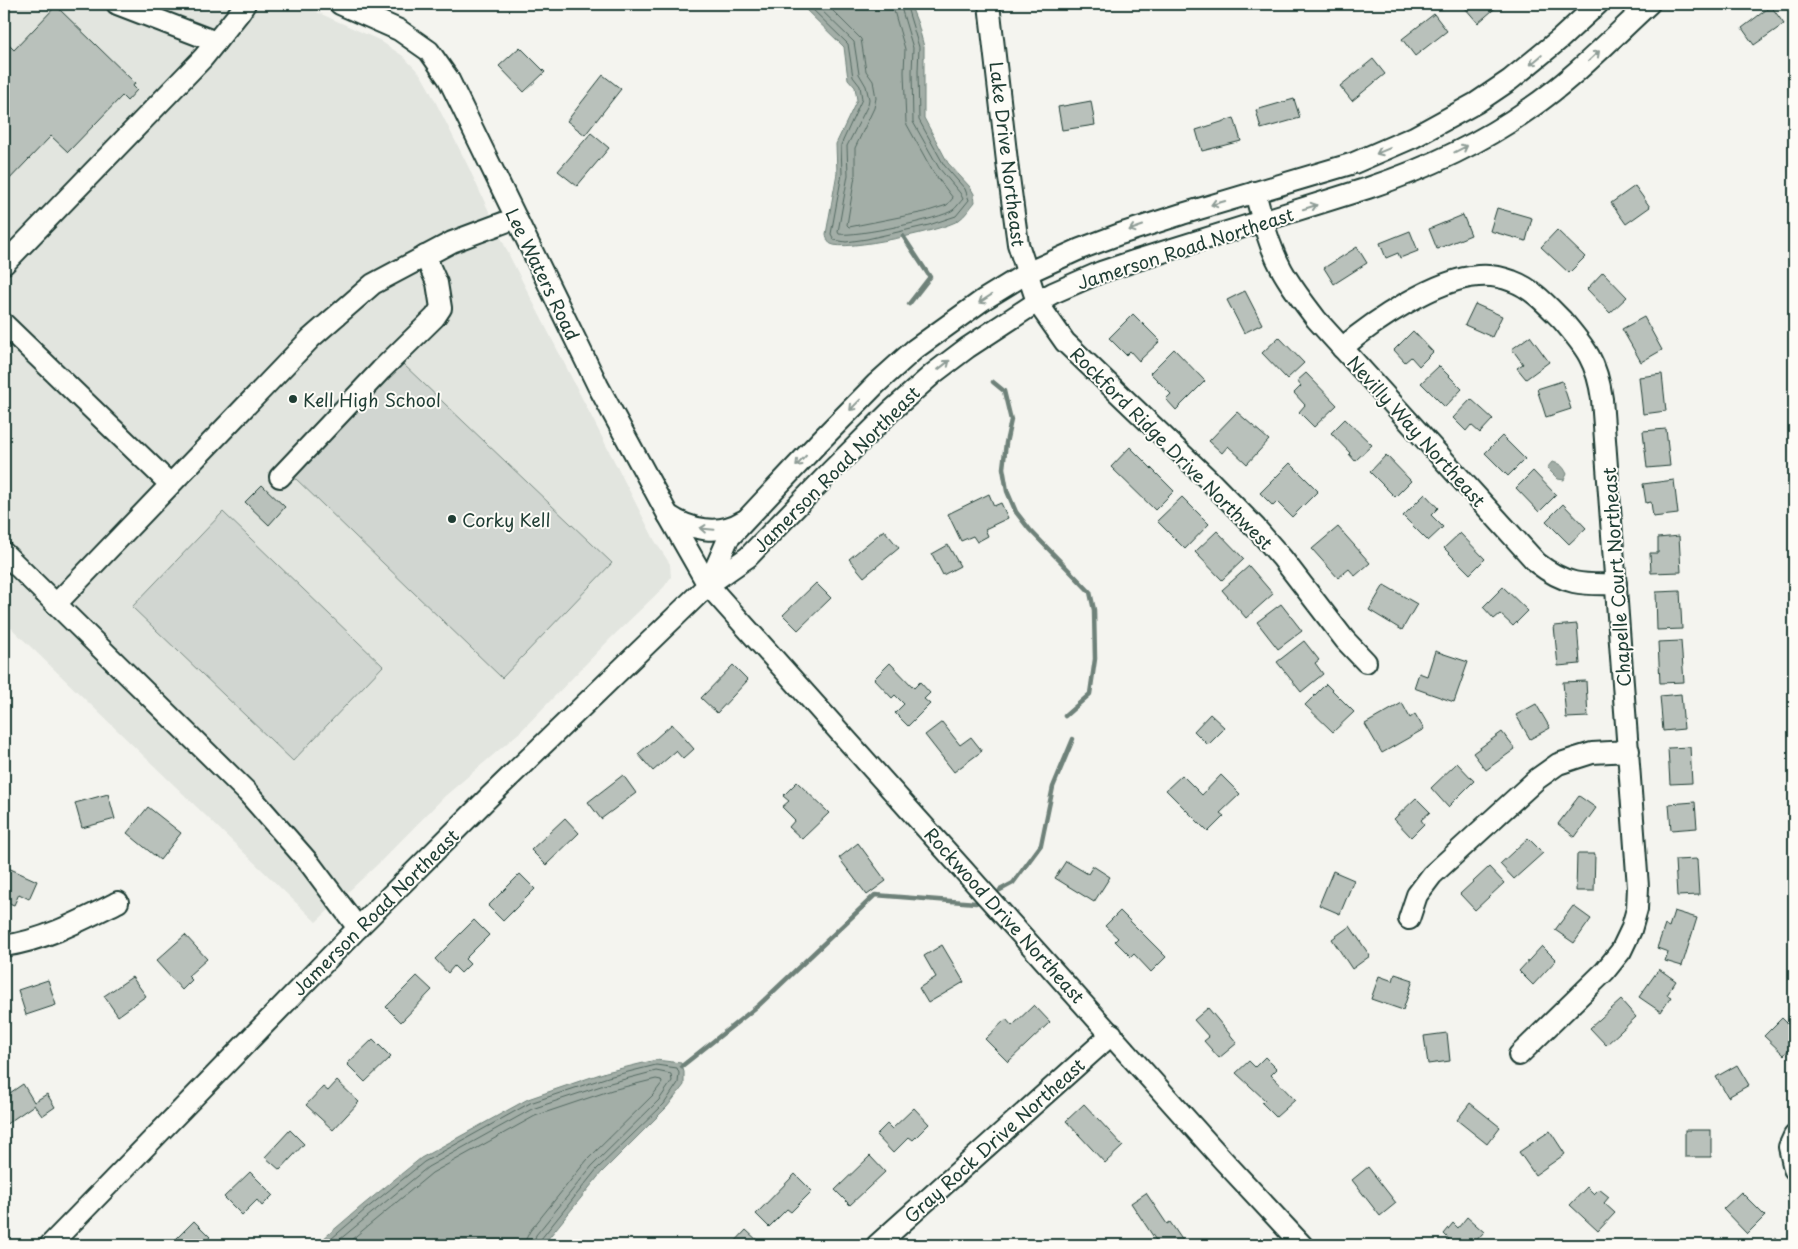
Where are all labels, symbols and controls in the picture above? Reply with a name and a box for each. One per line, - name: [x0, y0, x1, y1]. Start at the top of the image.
- one-way arrow: [1587, 50, 1600, 62]
- one-way arrow: [1529, 54, 1542, 66]
- street label: Lake Drive Northeast: [983, 60, 1033, 248]
- one-way arrow: [1453, 144, 1468, 153]
- one-way arrow: [1376, 147, 1391, 156]
- one-way arrow: [1211, 198, 1227, 208]
- street label: Jamerson Road Northeast: [1073, 200, 1297, 296]
- one-way arrow: [1301, 201, 1317, 211]
- street label: Lee Waters Road: [499, 203, 587, 345]
- one-way arrow: [1128, 224, 1144, 234]
- one-way arrow: [978, 293, 992, 304]
- street label: Rockford Ridge Drive Northwest: [1065, 341, 1279, 555]
- street label: Nevilly Way Northeast: [1342, 349, 1492, 513]
- one-way arrow: [937, 360, 950, 371]
- street label: Jamerson Road Northeast: [746, 379, 926, 559]
- place label: Kell High School: [303, 386, 441, 413]
- marker: Kell High School: [287, 393, 299, 405]
- one-way arrow: [849, 399, 861, 411]
- one-way arrow: [795, 455, 807, 468]
- street label: Chapelle Court Northeast: [1595, 466, 1637, 688]
- place label: Corky Kell: [462, 506, 550, 533]
- marker: Corky Kell: [446, 513, 458, 525]
- one-way arrow: [699, 524, 715, 534]
- street label: Rockwood Drive Northeast: [919, 821, 1091, 1009]
- street label: Jamerson Road Northeast: [285, 822, 465, 1002]
- street label: Gray Rock Drive Northeast: [898, 1051, 1090, 1229]

